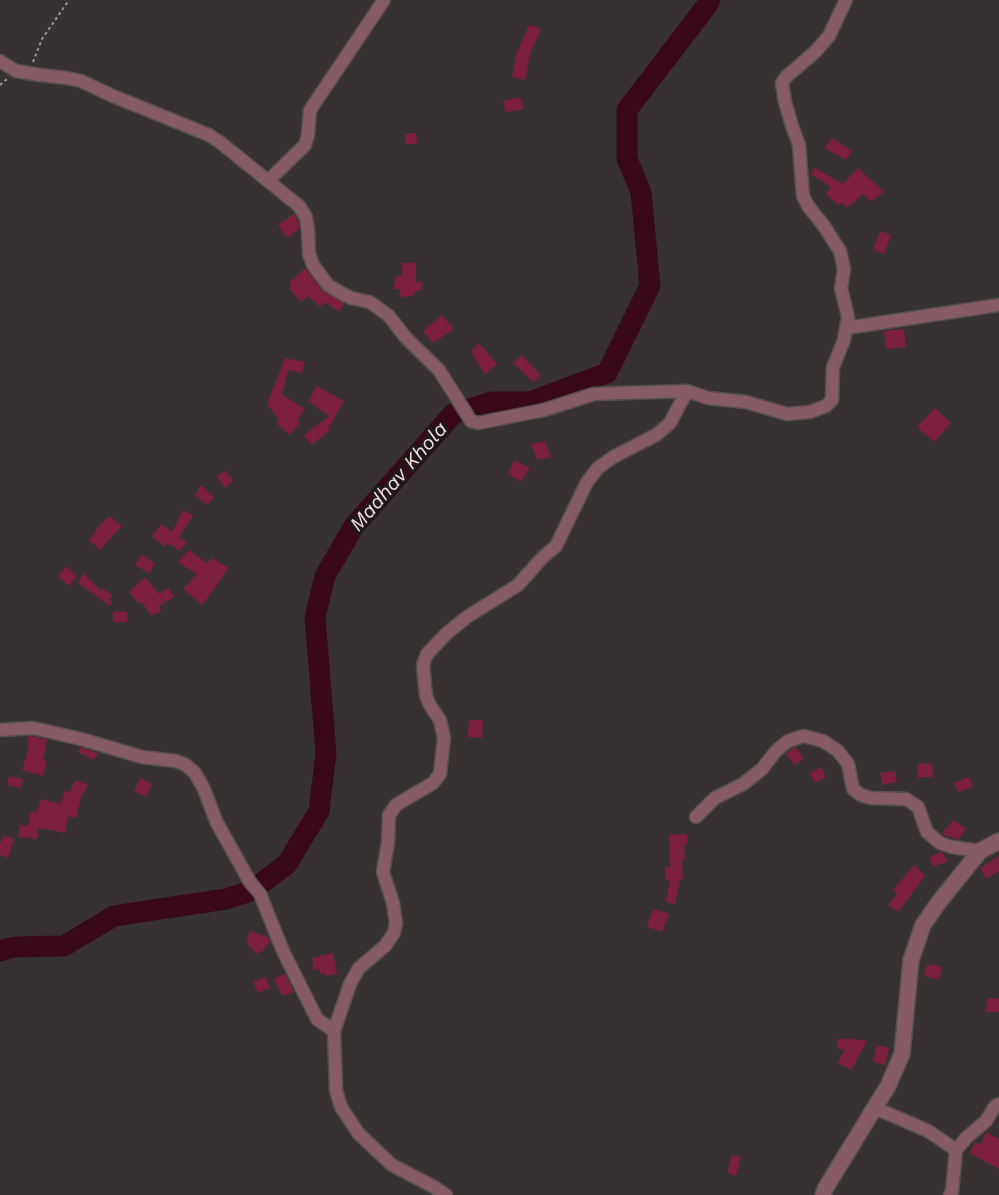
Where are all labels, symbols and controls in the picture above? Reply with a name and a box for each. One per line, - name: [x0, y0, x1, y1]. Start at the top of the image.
- water label: Madhav Khola: [345, 418, 453, 536]

